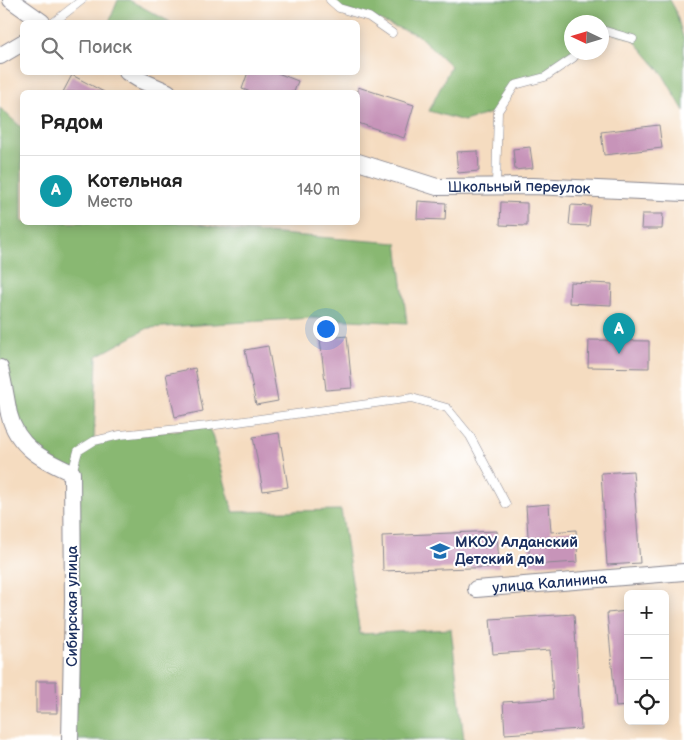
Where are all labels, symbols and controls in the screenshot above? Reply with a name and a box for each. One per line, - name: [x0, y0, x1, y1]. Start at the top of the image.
- north arrow: [564, 15, 609, 60]
- search box: [20, 20, 360, 75]
- icon: search: [38, 34, 66, 62]
- text: Поиск: [78, 36, 132, 59]
- text: Рядом: [40, 110, 103, 135]
- text: Котельная: [87, 170, 183, 193]
- street label: Школьный переулок: [448, 177, 591, 199]
- text: A: [51, 181, 61, 200]
- text: 140 m: [297, 181, 340, 200]
- text: Место: [87, 193, 133, 212]
- pin: A: [603, 313, 635, 354]
- your location: [313, 316, 339, 342]
- place label: МКОУ Алданский Детский дом: [455, 533, 578, 569]
- school or university icon: МКОУ Алданский Детский дом: [429, 540, 451, 562]
- street label: Сибирская улица: [63, 545, 82, 667]
- street label: улица Калинина: [492, 569, 608, 598]
- map controls: [624, 590, 669, 725]
- button: +: [624, 590, 669, 635]
- button: −: [624, 635, 669, 680]
- button: locate: [624, 680, 669, 725]

